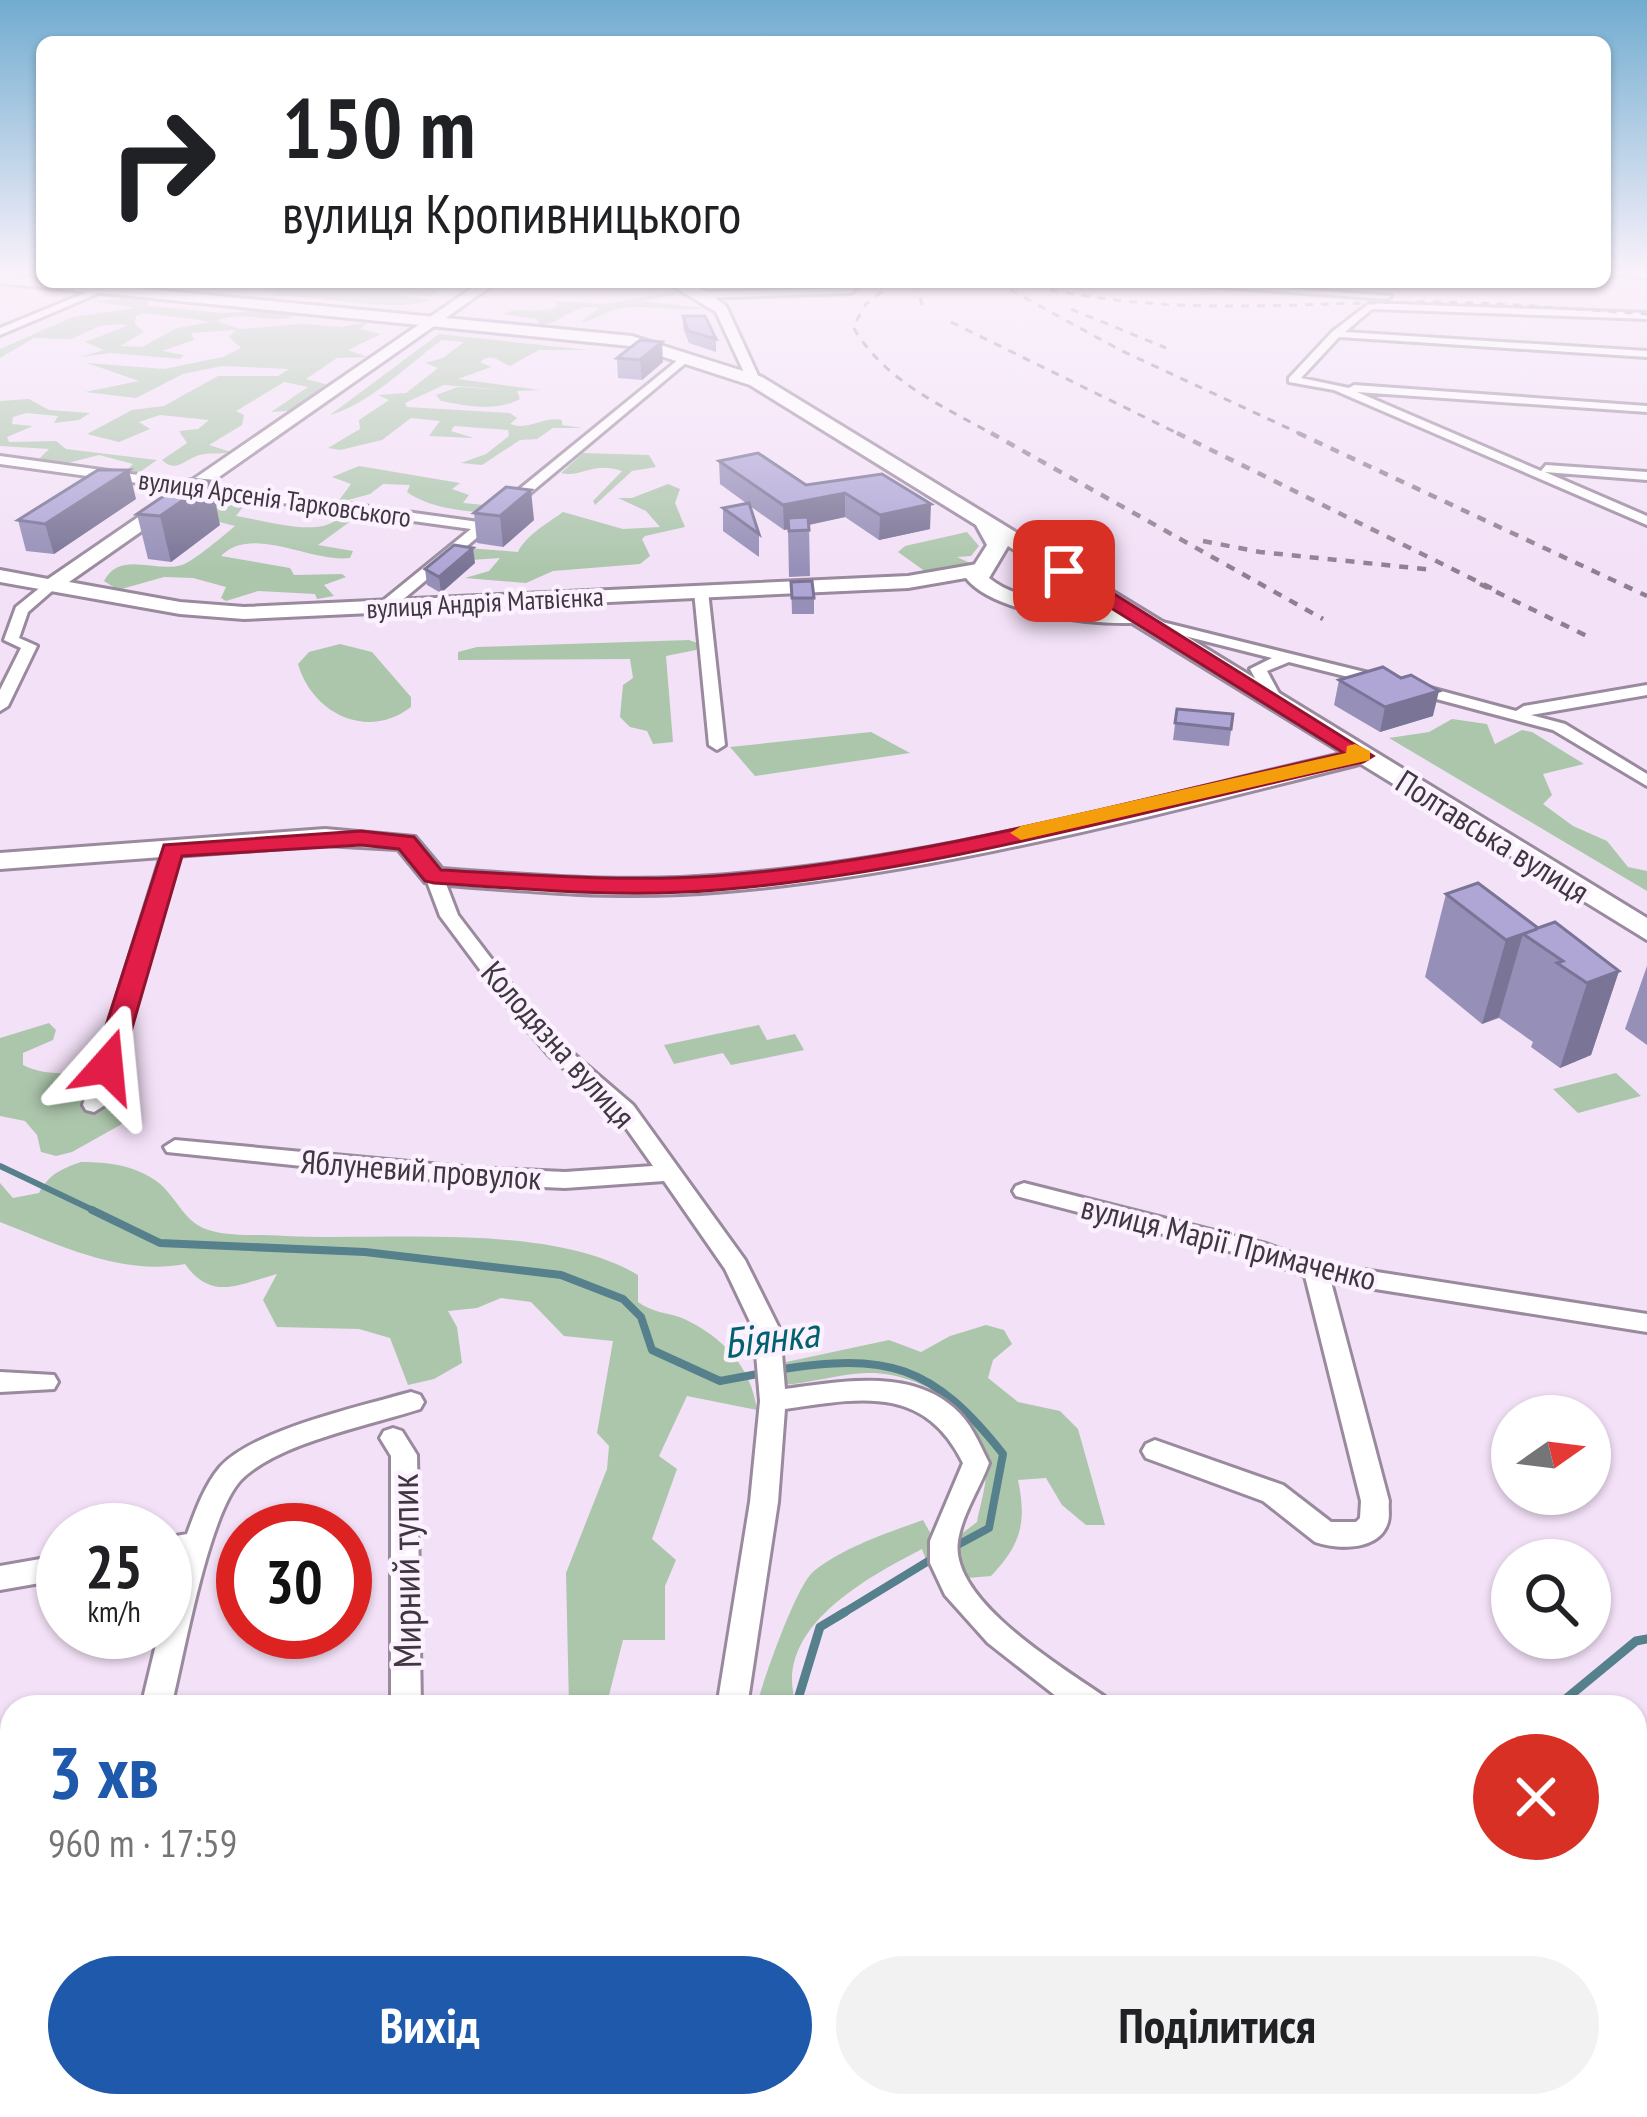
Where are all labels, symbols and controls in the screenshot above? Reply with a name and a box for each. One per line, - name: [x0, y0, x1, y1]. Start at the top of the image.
- text: 150 m: [282, 72, 475, 181]
- icon: right: [84, 84, 240, 240]
- text: вулиця Кропивницького: [282, 178, 741, 248]
- street label: вулиця Арсенія Тарковського: [137, 462, 413, 534]
- pin: [1013, 520, 1115, 622]
- icon: arrive: [1031, 538, 1097, 604]
- street label: вулиця Андрія Матвієнка: [366, 579, 604, 625]
- street label: Полтавська вулиця: [1388, 760, 1598, 912]
- street label: Колодязна вулиця: [473, 951, 645, 1137]
- position arrow: [44, 1003, 170, 1129]
- street label: Яблуневий провулок: [299, 1139, 543, 1199]
- street label: вулиця Марії Примаченко: [1077, 1185, 1381, 1299]
- water label: Біянка: [720, 1304, 824, 1370]
- north arrow: [1491, 1395, 1611, 1515]
- map controls: [1491, 1395, 1611, 1659]
- street label: Мирний тупик: [378, 1473, 432, 1669]
- speed limit sign: 30: [216, 1503, 372, 1659]
- text: 25: [85, 1527, 143, 1605]
- button: search: [1491, 1539, 1611, 1659]
- text: km/h: [87, 1591, 141, 1630]
- text: 3 хв: [48, 1725, 159, 1818]
- button: close: [1473, 1734, 1599, 1860]
- text: 960 m · 17:59: [48, 1817, 237, 1868]
- button: Вихід: [48, 1956, 812, 2094]
- button: Поділитися: [836, 1956, 1599, 2094]

